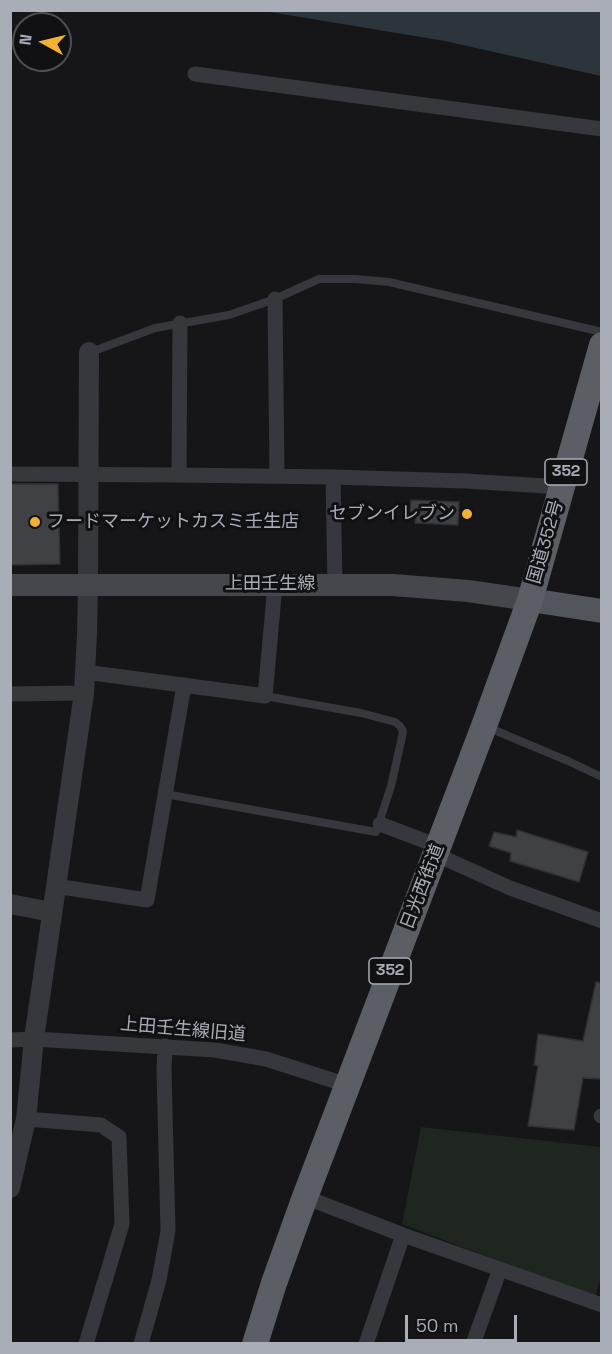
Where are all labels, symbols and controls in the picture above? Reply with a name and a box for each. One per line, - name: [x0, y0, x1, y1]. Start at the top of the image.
- north arrow: [12, 12, 72, 72]
- text: N: [15, 33, 37, 46]
- road number: 352: [545, 459, 587, 485]
- street label: 国道352号: [524, 498, 568, 586]
- place label: セブンイレブン: [329, 503, 455, 525]
- marker: セブンイレブン: [460, 507, 474, 521]
- place label: フードマーケットカスミ壬生店: [47, 511, 299, 533]
- marker: フードマーケットカスミ壬生店: [28, 515, 42, 529]
- street label: 上田壬生線: [225, 573, 315, 595]
- street label: 日光西街道: [397, 841, 449, 933]
- road number: 352: [369, 958, 411, 984]
- street label: 上田壬生線旧道: [119, 1014, 247, 1046]
- scale bar: [408, 1303, 520, 1341]
- text: 50 m: [416, 1314, 458, 1337]

